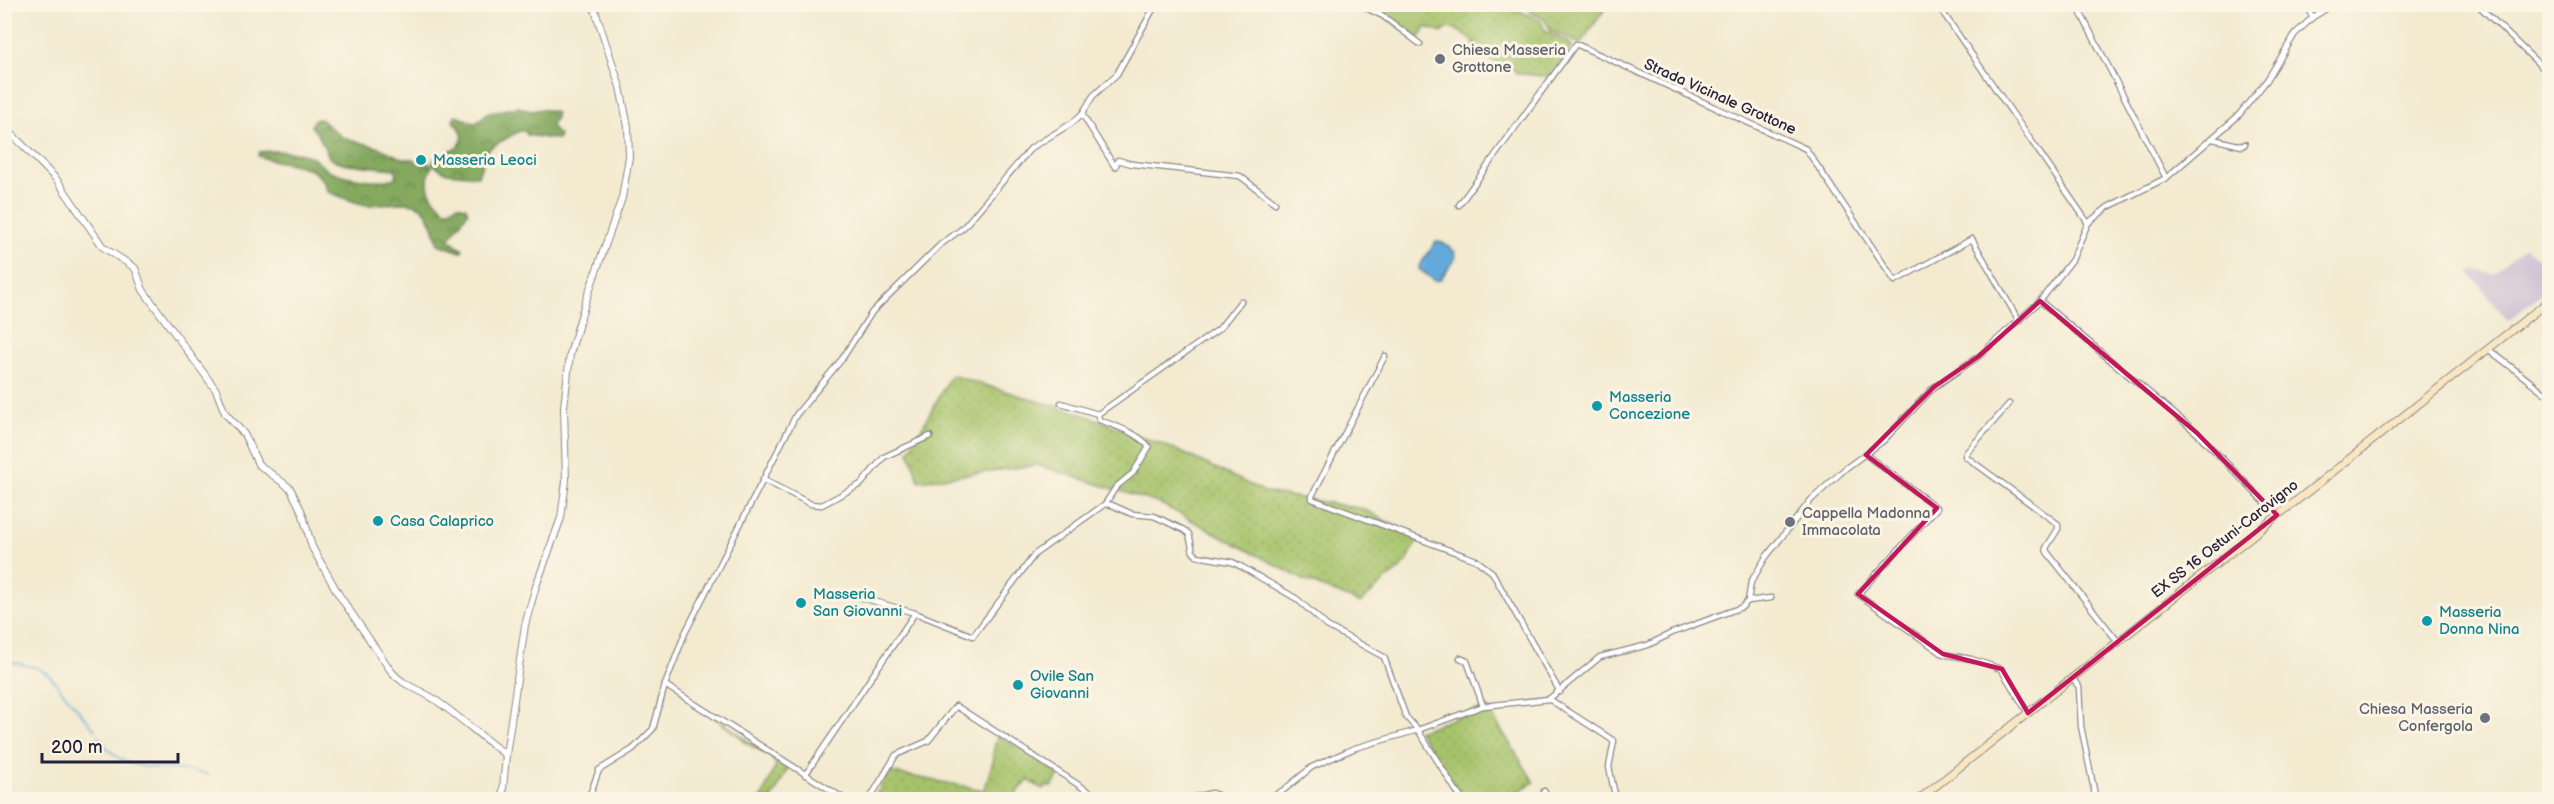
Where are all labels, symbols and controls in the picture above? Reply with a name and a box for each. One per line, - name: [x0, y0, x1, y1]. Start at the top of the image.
- place label: Chiesa Masseria Grottone: [1452, 41, 1566, 77]
- marker: Chiesa Masseria Grottone: [1433, 52, 1447, 66]
- street label: Strada Vicinale Grottone: [1641, 55, 1799, 139]
- place label: Masseria Leoci: [433, 151, 537, 170]
- marker: Masseria Leoci: [414, 153, 428, 167]
- place label: Masseria Concezione: [1609, 388, 1690, 424]
- marker: Masseria Concezione: [1590, 399, 1604, 413]
- street label: EX SS 16 Ostuni-Carovigno: [2148, 476, 2302, 602]
- place label: Cappella Madonna Immacolata: [1802, 504, 1931, 540]
- place label: Casa Calaprico: [390, 512, 494, 531]
- marker: Casa Calaprico: [371, 514, 385, 528]
- marker: Cappella Madonna Immacolata: [1783, 515, 1797, 529]
- place label: Masseria San Giovanni: [813, 585, 902, 621]
- marker: Masseria San Giovanni: [794, 596, 808, 610]
- place label: Masseria Donna Nina: [2439, 603, 2519, 639]
- marker: Masseria Donna Nina: [2420, 614, 2434, 628]
- place label: Ovile San Giovanni: [1030, 667, 1094, 703]
- marker: Ovile San Giovanni: [1011, 678, 1025, 692]
- place label: Chiesa Masseria Confergola: [2359, 700, 2473, 736]
- marker: Chiesa Masseria Confergola: [2478, 711, 2492, 725]
- scale bar: [42, 726, 178, 764]
- text: 200 m: [51, 737, 103, 758]

